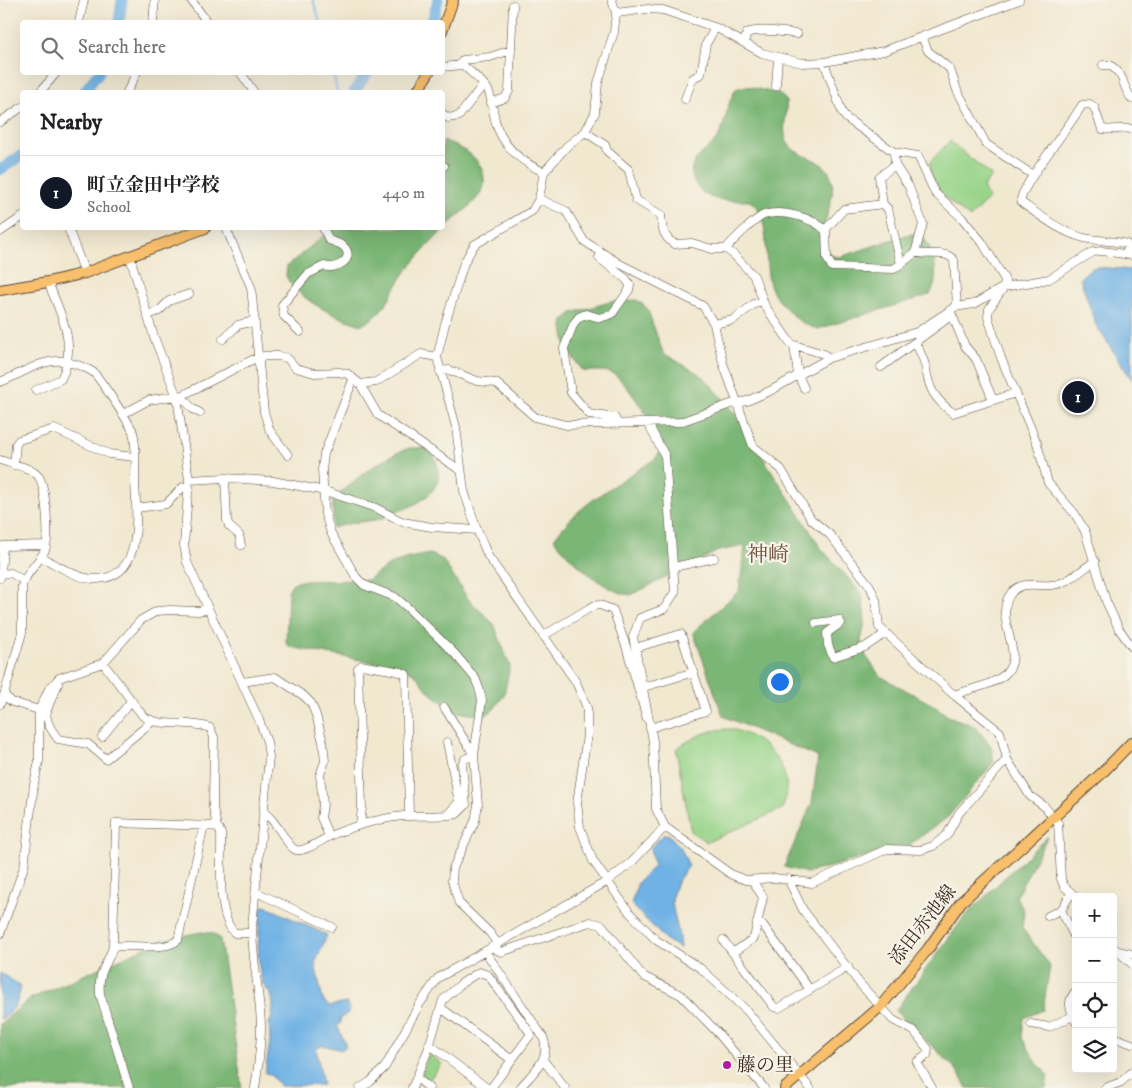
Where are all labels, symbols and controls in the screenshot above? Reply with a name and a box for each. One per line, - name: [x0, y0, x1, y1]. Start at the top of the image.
- search box: [20, 20, 445, 75]
- icon: search: [38, 34, 66, 62]
- text: Search here: [78, 36, 166, 59]
- text: Nearby: [40, 110, 102, 136]
- text: 町立金田中学校: [87, 174, 220, 197]
- text: 1: [53, 183, 59, 203]
- text: 440 m: [383, 183, 425, 203]
- text: School: [87, 197, 131, 217]
- pin: 1: [1062, 378, 1094, 416]
- district label: 神崎: [747, 542, 789, 568]
- your location: [767, 669, 793, 695]
- street label: 添田赤池線: [885, 880, 961, 970]
- map controls: [1072, 893, 1117, 1073]
- button: +: [1072, 893, 1117, 938]
- button: −: [1072, 938, 1117, 983]
- button: locate: [1072, 983, 1117, 1028]
- button: layers: [1072, 1028, 1117, 1073]
- place label: 藤の里: [737, 1054, 794, 1077]
- marker: 藤の里: [721, 1059, 733, 1071]

